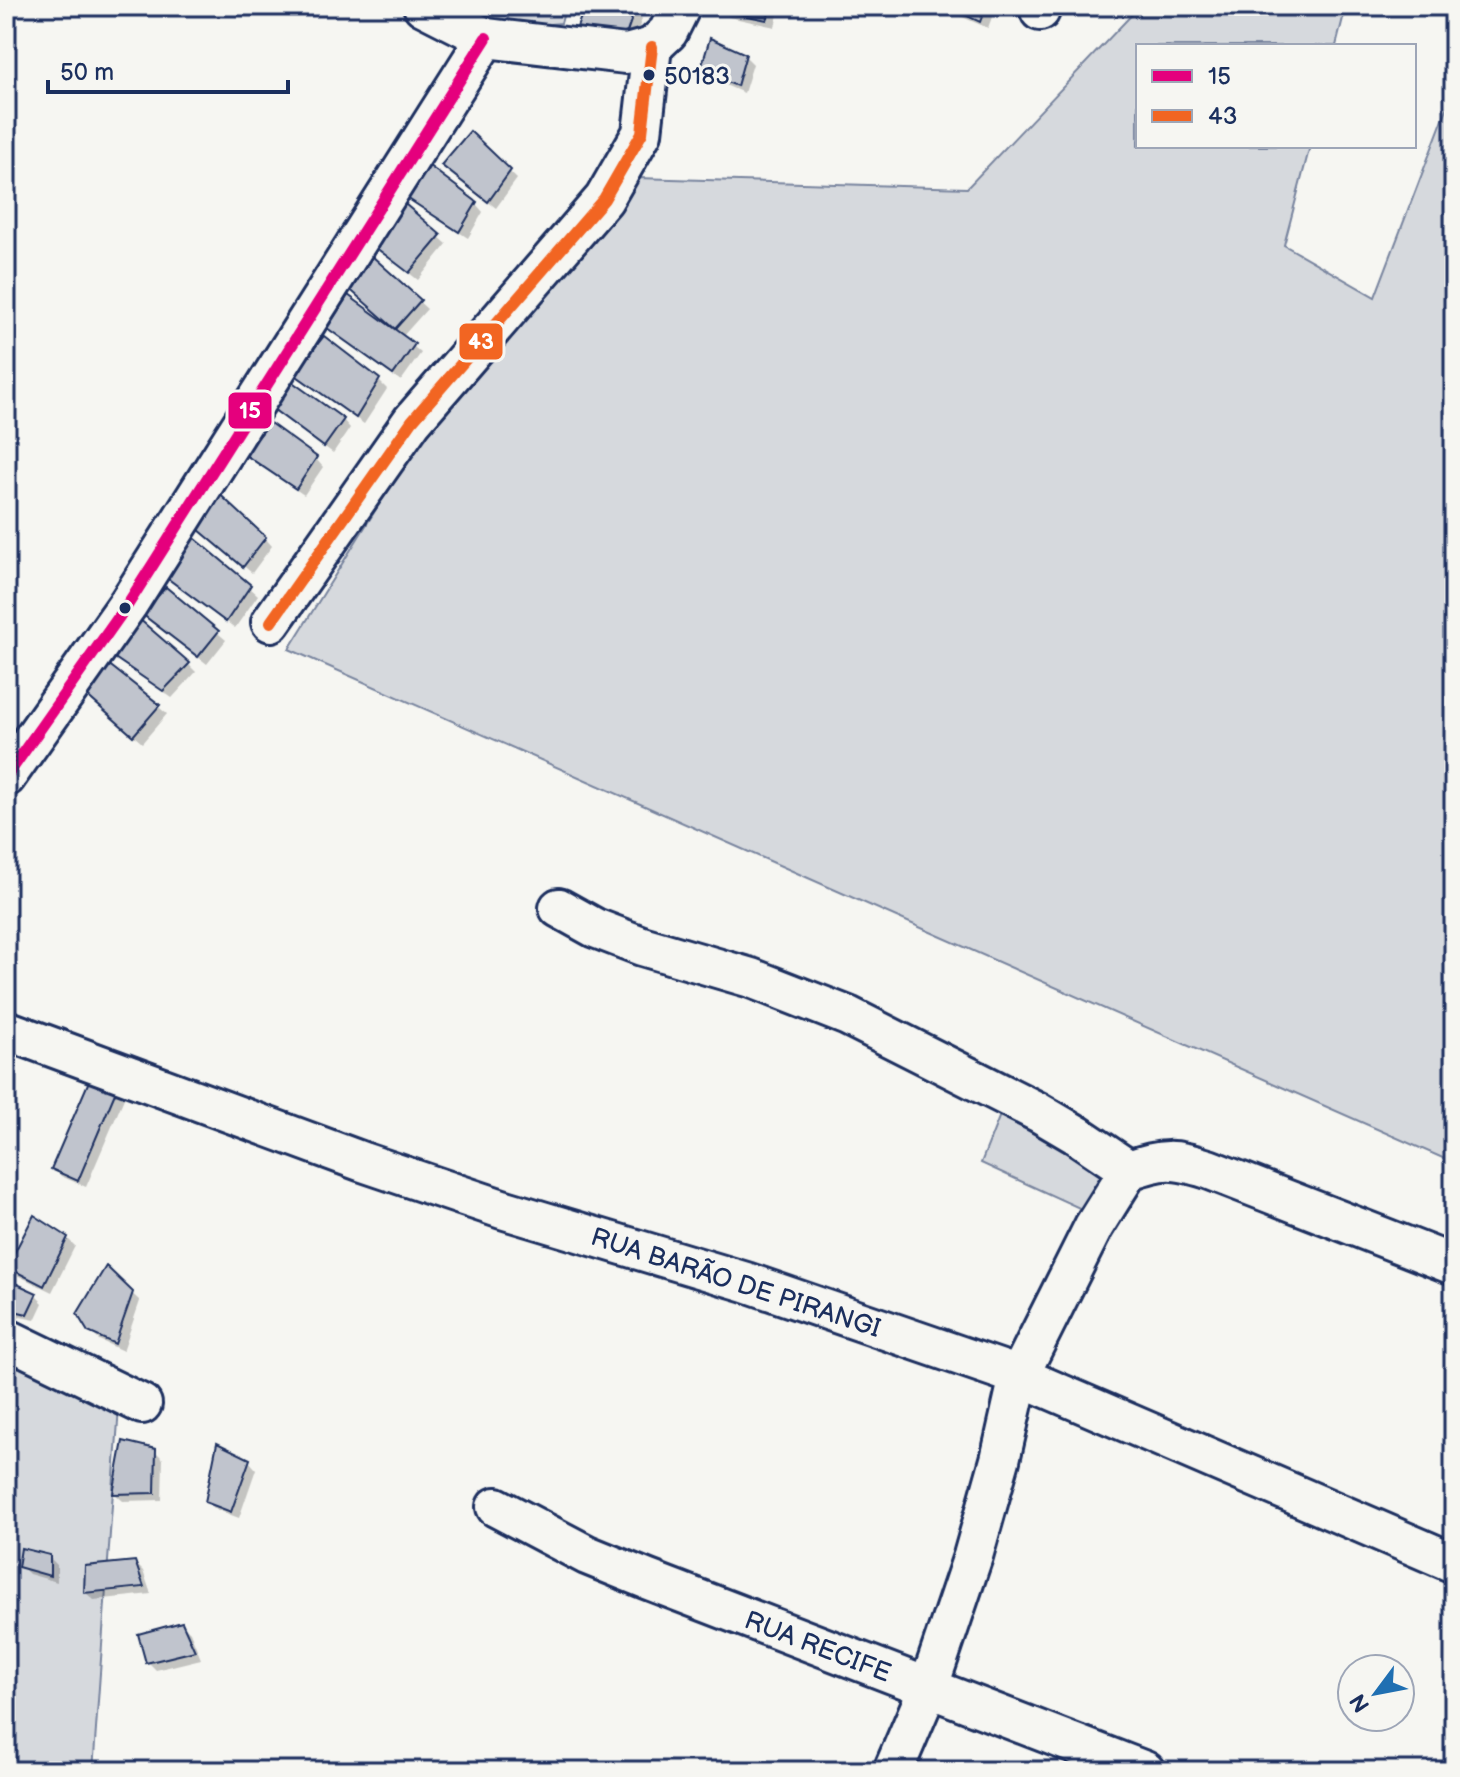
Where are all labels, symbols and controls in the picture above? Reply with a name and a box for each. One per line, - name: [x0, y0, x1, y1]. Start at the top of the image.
- scale bar: [48, 44, 288, 94]
- legend: [1136, 44, 1416, 148]
- text: 50 m: [60, 58, 114, 87]
- place label: 50183: [664, 62, 730, 91]
- text: 15: [1208, 62, 1231, 91]
- marker: 50183: [641, 67, 657, 83]
- text: 43: [1208, 102, 1237, 131]
- line badge: 43: [458, 322, 504, 361]
- text: 43: [468, 329, 494, 356]
- line badge: 15: [227, 391, 273, 430]
- text: 15: [239, 398, 261, 425]
- unlabelled marker: [117, 600, 133, 616]
- street label: RUA BARÃO DE PIRANGI: [587, 1221, 885, 1345]
- street label: RUA RECIFE: [740, 1605, 895, 1690]
- north arrow: [1336, 1653, 1416, 1733]
- text: N: [1344, 1689, 1376, 1717]

